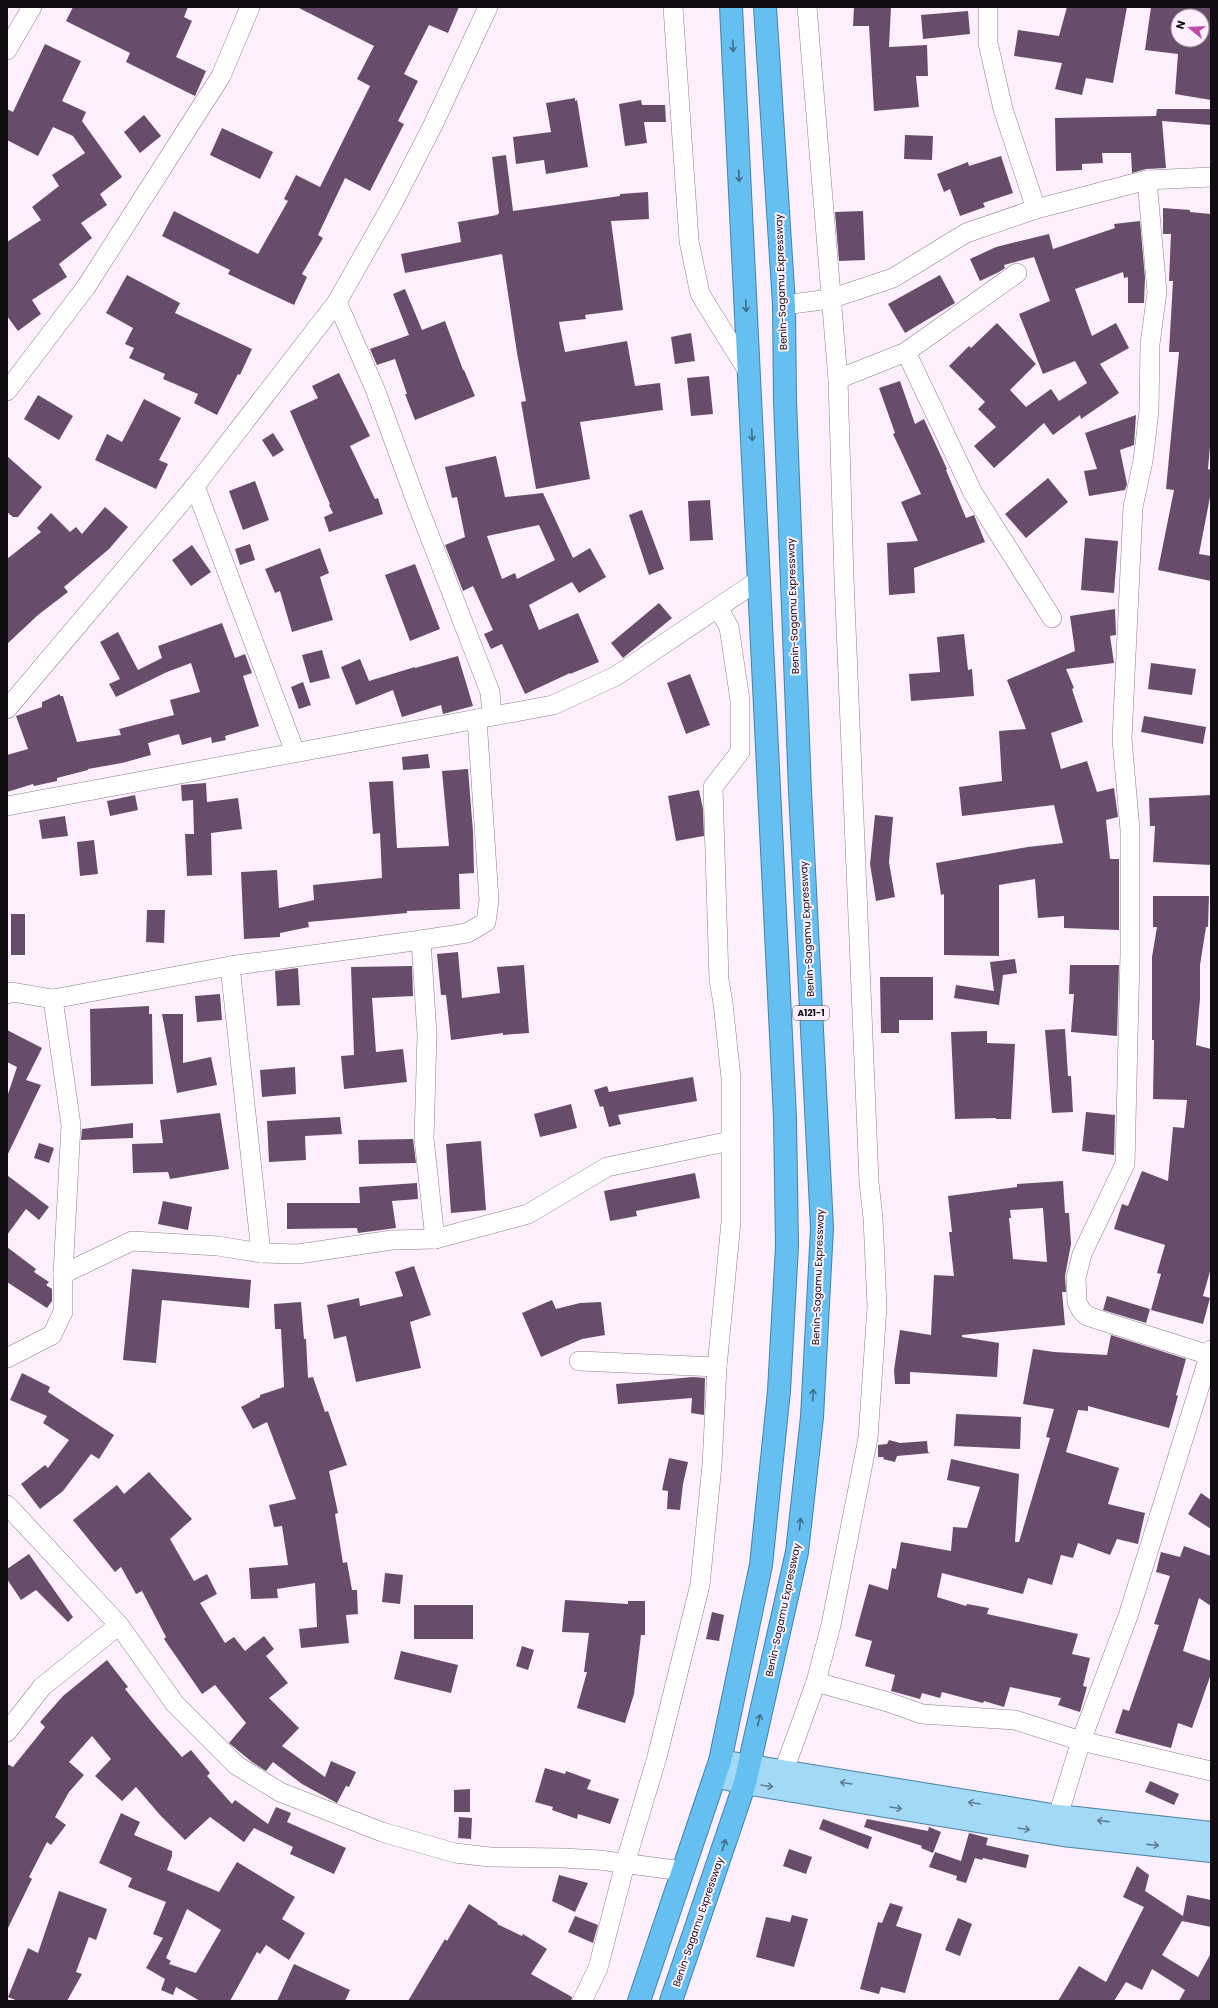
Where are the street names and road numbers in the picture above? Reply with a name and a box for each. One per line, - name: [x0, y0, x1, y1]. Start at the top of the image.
- street label: Benin-Sagamu Expressway: [771, 213, 791, 350]
- street label: Benin-Sagamu Expressway: [783, 537, 803, 674]
- street label: Benin-Sagamu Expressway: [796, 860, 818, 997]
- road number: A121-1: [793, 1006, 829, 1020]
- street label: Benin-Sagamu Expressway: [808, 1208, 828, 1345]
- street label: Benin-Sagamu Expressway: [761, 1541, 805, 1678]
- street label: Benin-Sagamu Expressway: [669, 1855, 727, 1989]

